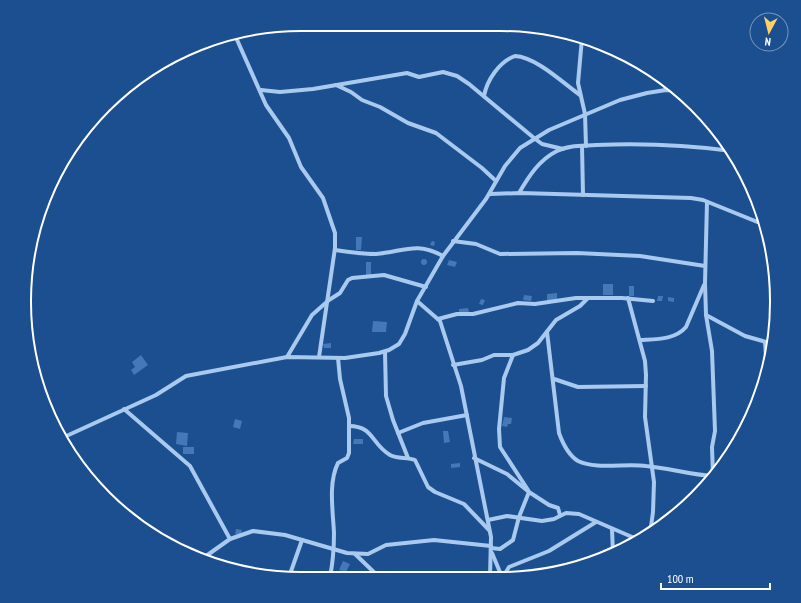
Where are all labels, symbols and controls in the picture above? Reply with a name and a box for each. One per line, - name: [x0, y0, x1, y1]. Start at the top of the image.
- north arrow: [749, 12, 789, 52]
- text: N: [764, 35, 772, 49]
- scale bar: [661, 565, 770, 591]
- text: 100 m: [667, 571, 694, 586]

